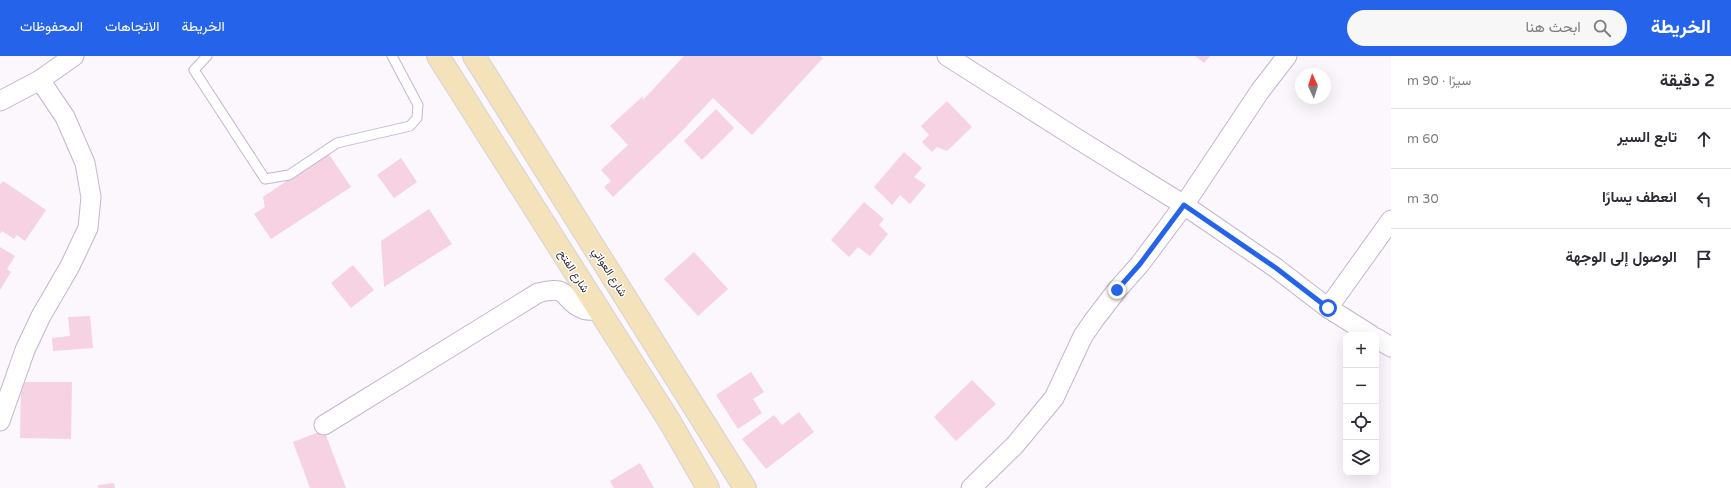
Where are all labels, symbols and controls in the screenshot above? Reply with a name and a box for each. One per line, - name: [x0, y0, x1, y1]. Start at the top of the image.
- search box: [1347, 10, 1627, 46]
- text: الخريطة: [1651, 16, 1711, 38]
- icon: search: [1591, 17, 1613, 39]
- text: المحفوظات: [20, 18, 83, 35]
- text: الاتجاهات: [105, 18, 159, 35]
- text: الخريطة: [181, 18, 225, 35]
- text: ابحث هنا: [1525, 18, 1581, 36]
- north arrow: [1295, 68, 1331, 104]
- text: 2 دقيقة: [1660, 70, 1715, 91]
- text: سيرًا · 90 m: [1407, 73, 1471, 89]
- text: تابع السير: [1617, 128, 1677, 146]
- icon: ahead: [1693, 128, 1715, 150]
- text: 60 m: [1407, 131, 1439, 147]
- text: انعطف يسارًا: [1602, 188, 1677, 206]
- icon: left: [1693, 188, 1715, 210]
- text: 30 m: [1407, 191, 1439, 207]
- street label: شارع العواتي: [587, 246, 630, 301]
- street label: شارع الفتح: [555, 248, 592, 296]
- text: الوصول إلى الوجهة: [1566, 248, 1677, 266]
- icon: arrive: [1693, 248, 1715, 270]
- route end: [1108, 281, 1126, 299]
- route start: [1319, 299, 1337, 317]
- map controls: [1343, 332, 1379, 476]
- button: +: [1343, 332, 1379, 368]
- button: −: [1343, 368, 1379, 404]
- button: locate: [1343, 404, 1379, 440]
- button: layers: [1343, 440, 1379, 476]

